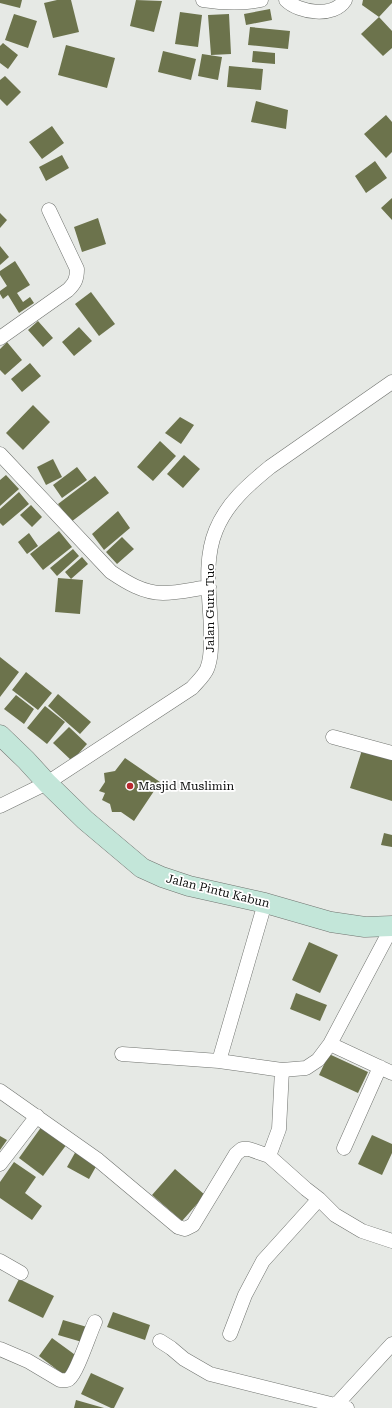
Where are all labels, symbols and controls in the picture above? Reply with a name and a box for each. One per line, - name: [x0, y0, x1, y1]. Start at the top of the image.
- street label: Jalan Guru Tuo: [203, 563, 217, 653]
- place label: Masjid Muslimin: [138, 779, 235, 793]
- marker: Masjid Muslimin: [125, 781, 135, 791]
- street label: Jalan Pintu Kabun: [165, 871, 272, 911]

